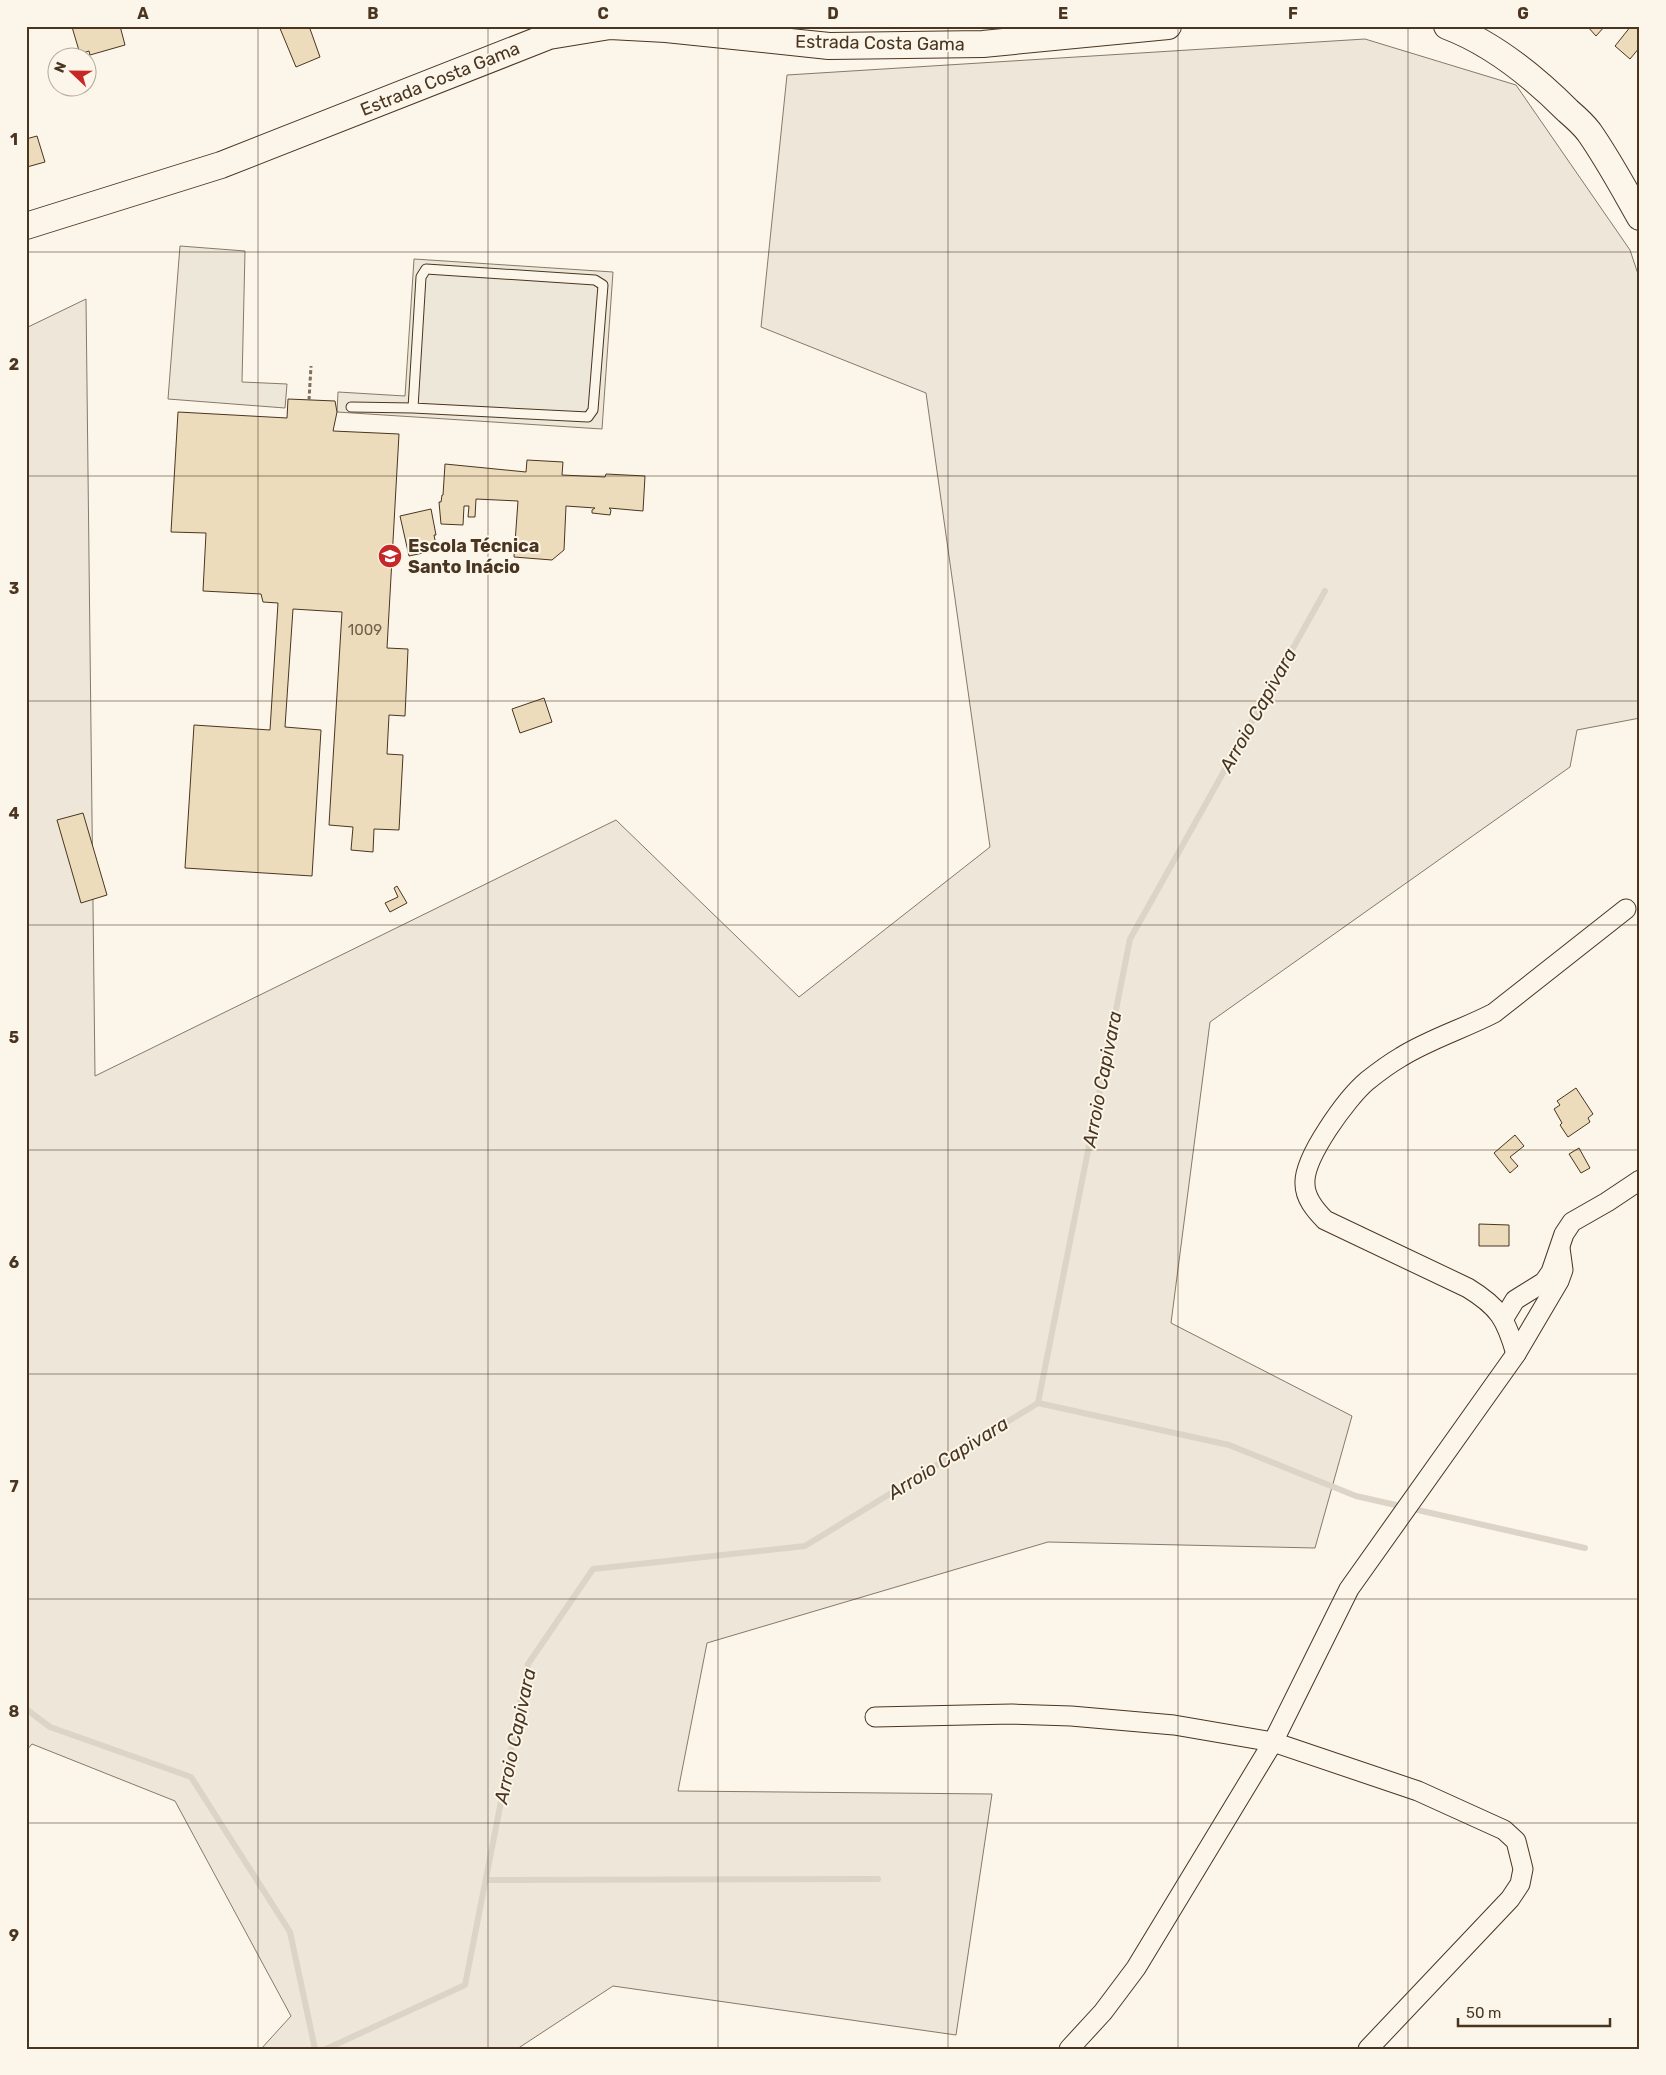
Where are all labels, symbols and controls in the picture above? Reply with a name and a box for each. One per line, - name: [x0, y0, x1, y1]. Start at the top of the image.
- text: A: [137, 4, 149, 23]
- text: B: [367, 4, 379, 23]
- text: C: [597, 4, 609, 23]
- text: D: [827, 4, 839, 23]
- text: E: [1058, 4, 1068, 23]
- text: F: [1288, 4, 1298, 23]
- text: G: [1517, 4, 1529, 23]
- street label: Estrada Costa Gama: [795, 31, 965, 55]
- street label: Estrada Costa Gama: [357, 37, 523, 121]
- north arrow: [48, 48, 98, 98]
- text: N: [51, 59, 70, 75]
- text: 1: [10, 130, 18, 149]
- text: 2: [9, 355, 19, 374]
- place label: Escola Técnica Santo Inácio: [408, 535, 539, 578]
- school or university icon: Escola Técnica Santo Inácio: [377, 543, 403, 569]
- text: 3: [9, 579, 19, 598]
- house number: 1009: [348, 621, 382, 639]
- water label: Arroio Capivara: [1214, 644, 1302, 777]
- text: 4: [9, 804, 20, 823]
- water label: Arroio Capivara: [1077, 1009, 1126, 1150]
- text: 5: [9, 1028, 19, 1047]
- text: 6: [9, 1253, 19, 1272]
- water label: Arroio Capivara: [883, 1412, 1013, 1505]
- text: 7: [9, 1477, 19, 1496]
- water label: Arroio Capivara: [489, 1666, 541, 1807]
- text: 8: [9, 1702, 20, 1721]
- text: 9: [9, 1926, 19, 1945]
- scale bar: [1458, 1995, 1611, 2027]
- text: 50 m: [1466, 2004, 1501, 2022]

